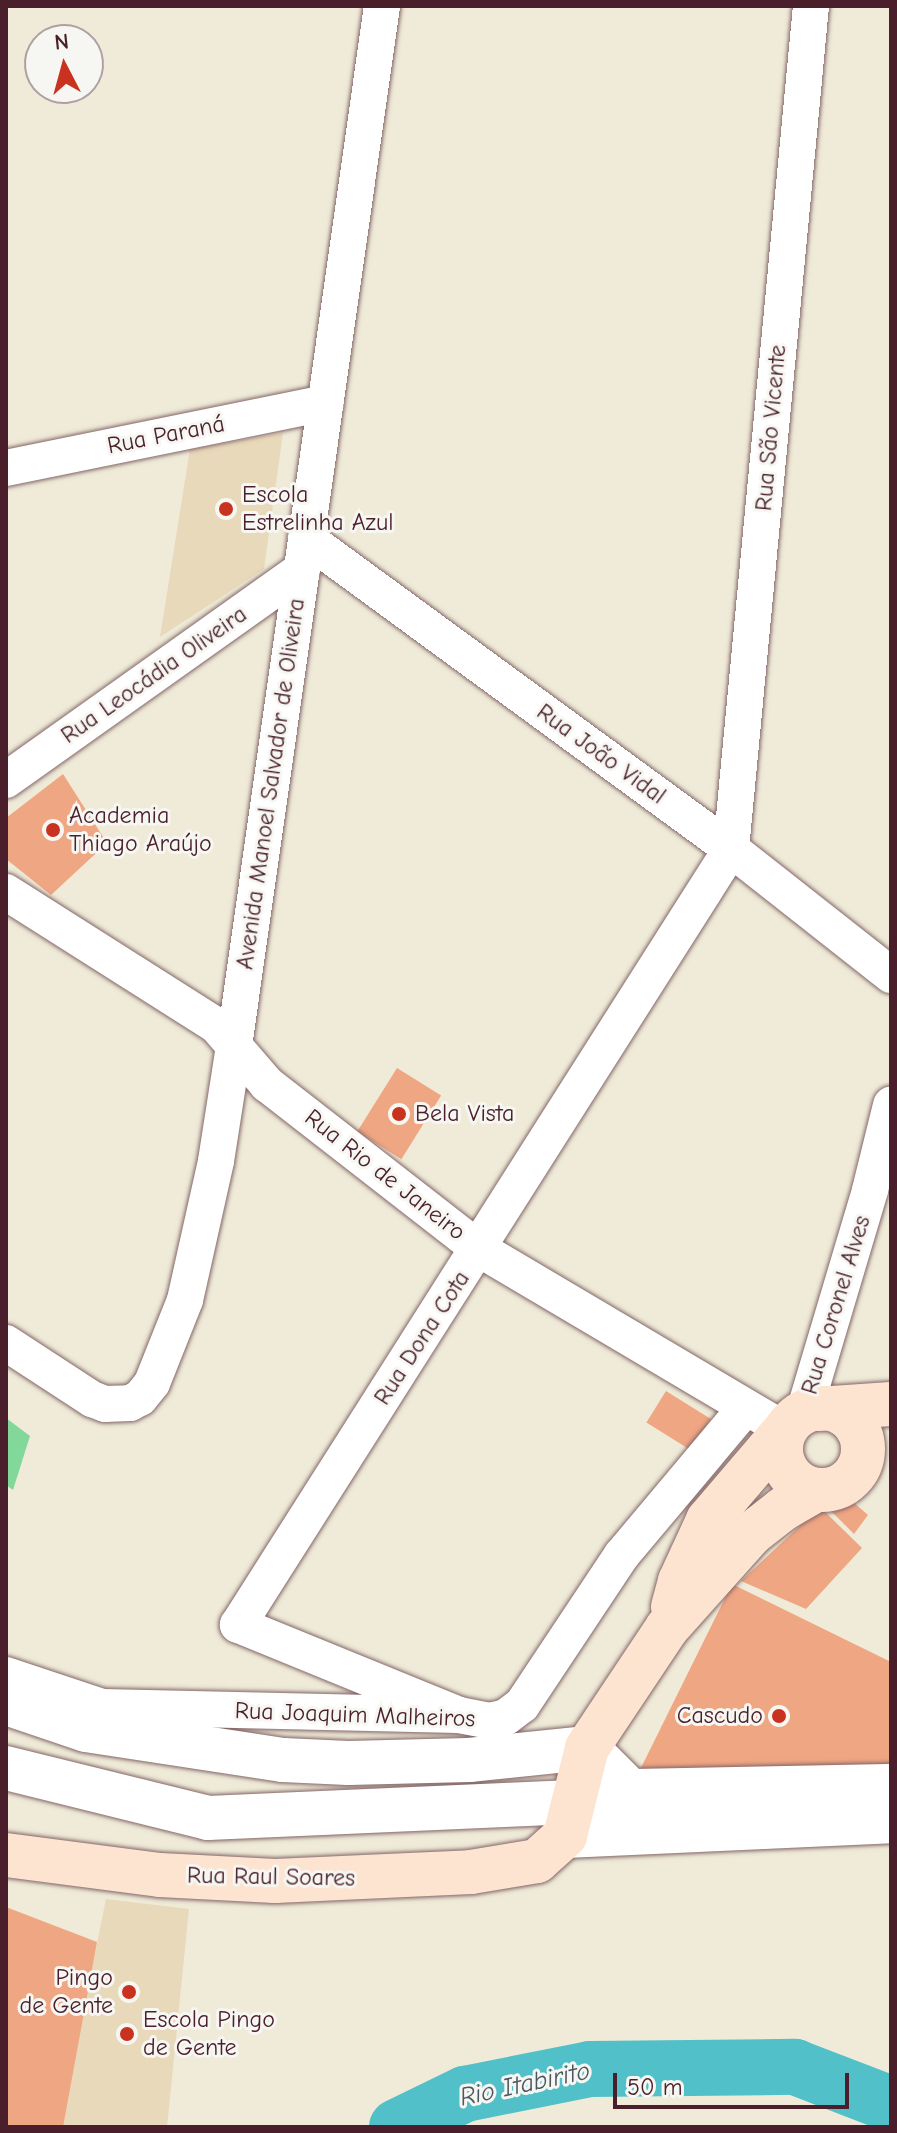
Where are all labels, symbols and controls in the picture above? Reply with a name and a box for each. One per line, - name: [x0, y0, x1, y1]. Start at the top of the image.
- north arrow: [24, 24, 104, 104]
- text: N: [53, 28, 70, 56]
- street label: Rua São Vicente: [749, 344, 793, 512]
- street label: Rua Paraná: [105, 410, 227, 460]
- place label: Escola Estrelinha Azul: [242, 481, 394, 537]
- marker: Escola Estrelinha Azul: [217, 500, 235, 518]
- street label: Avenida Manoel Salvador de Oliveira: [231, 597, 311, 971]
- street label: Rua Leocádia Oliveira: [55, 600, 253, 750]
- street label: Rua João Vidal: [531, 698, 671, 810]
- place label: Academia Thiago Araújo: [69, 802, 212, 858]
- marker: Academia Thiago Araújo: [44, 821, 62, 839]
- place label: Bela Vista: [415, 1100, 514, 1128]
- street label: Rua Rio de Janeiro: [299, 1103, 471, 1247]
- marker: Bela Vista: [390, 1105, 408, 1123]
- street label: Rua Coronel Alves: [795, 1212, 877, 1398]
- street label: Rua Dona Cota: [368, 1265, 476, 1411]
- street label: Rua Joaquim Malheiros: [234, 1696, 476, 1734]
- place label: Cascudo: [677, 1702, 763, 1730]
- marker: Cascudo: [770, 1707, 788, 1725]
- street label: Rua Raul Soares: [187, 1861, 355, 1893]
- place label: Pingo de Gente: [20, 1964, 113, 2020]
- marker: Pingo de Gente: [120, 1983, 138, 2001]
- place label: Escola Pingo de Gente: [143, 2006, 275, 2062]
- marker: Escola Pingo de Gente: [118, 2025, 136, 2043]
- water label: Rio Itabirito: [457, 2056, 593, 2114]
- scale bar: [617, 2057, 853, 2107]
- text: 50 m: [627, 2073, 683, 2101]

